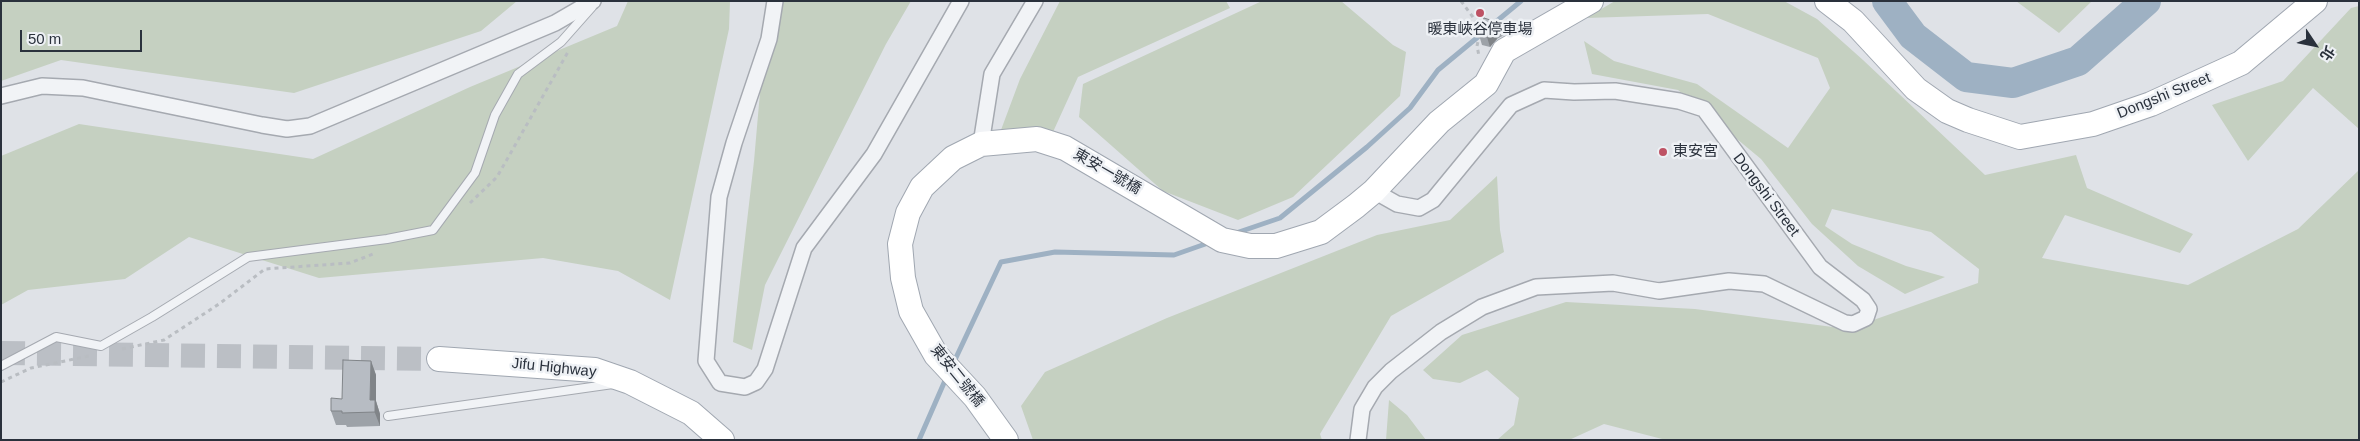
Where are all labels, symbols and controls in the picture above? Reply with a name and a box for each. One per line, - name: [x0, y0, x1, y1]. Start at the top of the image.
- marker: 暖東峽谷停車場: [1474, 7, 1486, 19]
- scale bar: [22, 20, 145, 52]
- north arrow: [2290, 20, 2340, 70]
- place label: 暖東峽谷停車場: [1428, 21, 1532, 39]
- text: 50 m: [28, 30, 61, 47]
- text: 北: [2317, 43, 2338, 64]
- street label: Dongshi Street: [2115, 69, 2213, 123]
- place label: 東安宮: [1673, 143, 1718, 161]
- street label: 東安一號橋: [1070, 145, 1144, 199]
- marker: 東安宮: [1657, 146, 1669, 158]
- street label: Dongshi Street: [1729, 150, 1803, 240]
- street label: 東安二號橋: [926, 341, 988, 411]
- street label: Jifu Highway: [511, 355, 597, 381]

